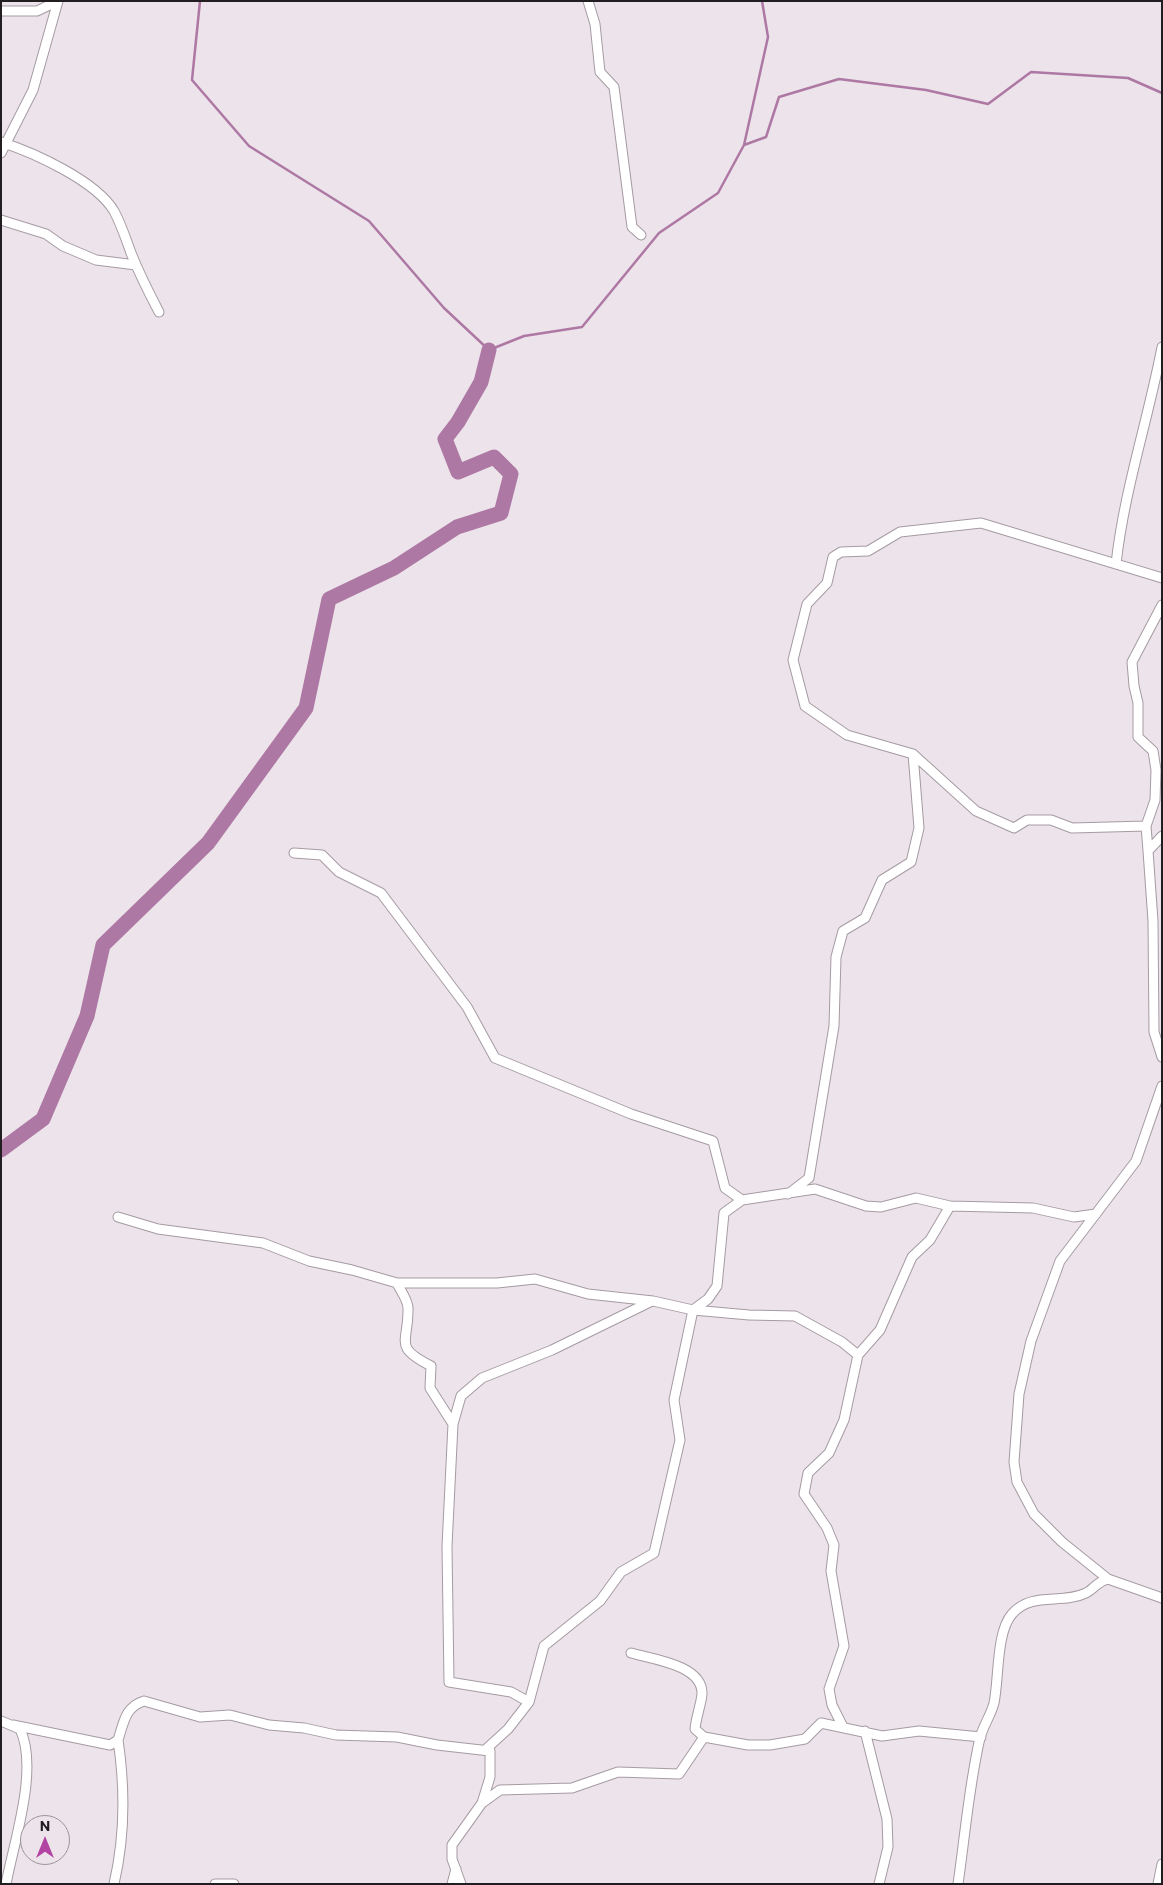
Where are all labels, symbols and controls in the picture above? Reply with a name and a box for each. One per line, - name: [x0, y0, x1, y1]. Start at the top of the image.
- north arrow: [20, 1815, 70, 1865]
- text: N: [40, 1817, 50, 1834]

